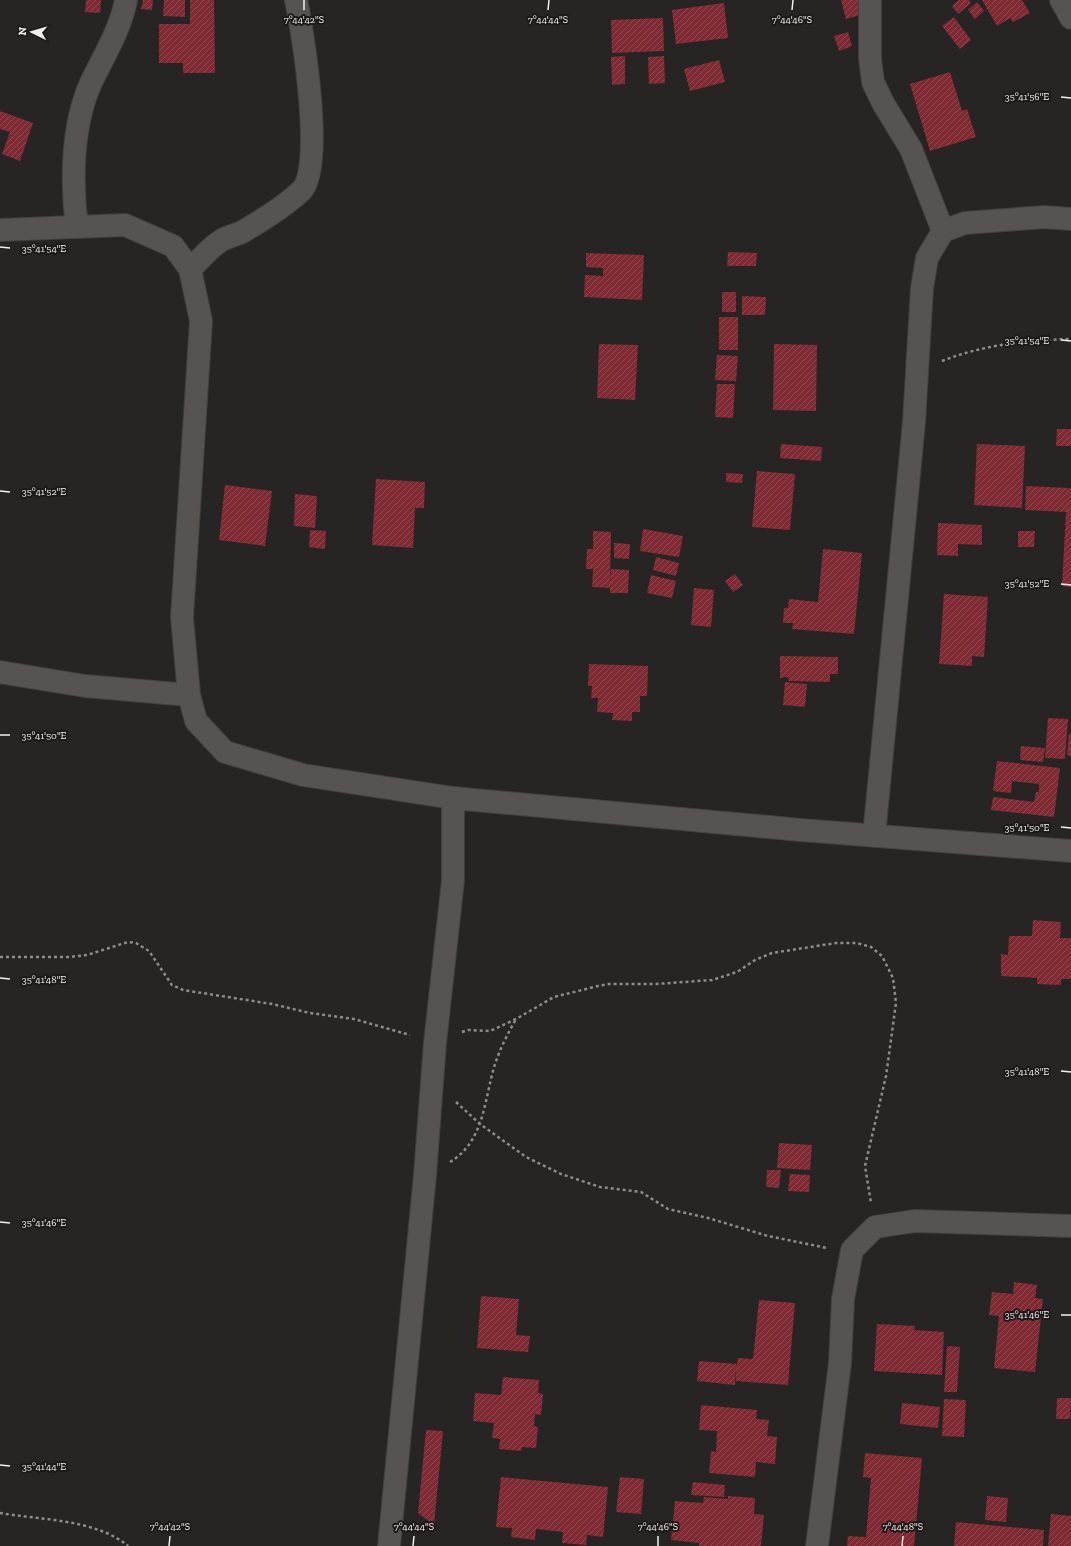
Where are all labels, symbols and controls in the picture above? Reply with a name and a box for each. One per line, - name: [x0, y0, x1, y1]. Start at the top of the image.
- north arrow: [12, 12, 52, 52]
- text: 7°44'42"S: [284, 14, 324, 26]
- text: 7°44'44"S: [528, 14, 568, 26]
- text: 7°44'46"S: [772, 14, 812, 26]
- text: N: [16, 26, 29, 36]
- text: 35°41'56"E: [1005, 91, 1049, 103]
- text: 35°41'54"E: [22, 243, 66, 255]
- text: 35°41'54"E: [1005, 335, 1049, 347]
- text: 35°41'52"E: [22, 486, 66, 498]
- text: 35°41'52"E: [1005, 578, 1049, 590]
- text: 35°41'50"E: [22, 730, 67, 742]
- text: 35°41'50"E: [1005, 822, 1050, 834]
- text: 35°41'48"E: [22, 974, 66, 986]
- text: 35°41'48"E: [1005, 1066, 1049, 1078]
- text: 35°41'46"E: [22, 1217, 66, 1229]
- text: 35°41'46"E: [1005, 1309, 1049, 1321]
- text: 35°41'44"E: [22, 1461, 66, 1473]
- text: 7°44'42"S: [150, 1521, 190, 1533]
- text: 7°44'44"S: [394, 1521, 434, 1533]
- text: 7°44'46"S: [638, 1521, 678, 1533]
- text: 7°44'48"S: [883, 1521, 923, 1533]

